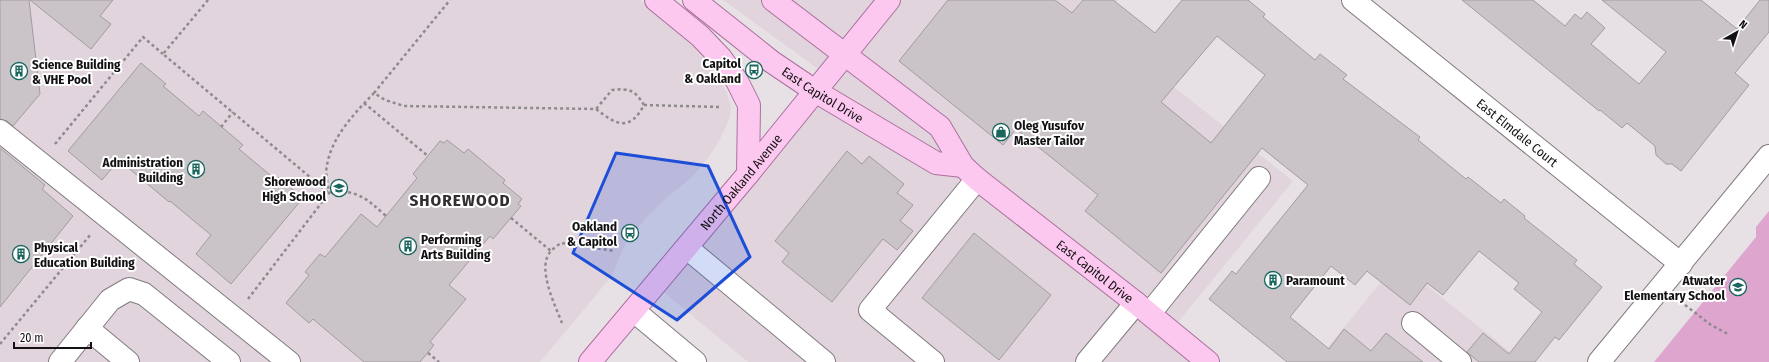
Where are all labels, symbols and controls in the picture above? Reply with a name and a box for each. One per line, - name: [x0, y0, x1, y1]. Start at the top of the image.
- north arrow: [1717, 12, 1757, 52]
- text: N: [1736, 17, 1750, 32]
- place label: Capitol & Oakland: [684, 56, 741, 86]
- place label: Science Building & VHE Pool: [32, 57, 121, 87]
- bus stop icon: Capitol & Oakland: [744, 60, 764, 80]
- building icon: Science Building & VHE Pool: [9, 61, 29, 81]
- street label: East Capitol Drive: [779, 63, 866, 126]
- street label: East Elmdale Court: [1474, 95, 1561, 170]
- place label: Oleg Yusufov Master Tailor: [1014, 118, 1085, 148]
- shop icon: Oleg Yusufov Master Tailor: [991, 122, 1011, 142]
- street label: North Oakland Avenue: [697, 131, 785, 233]
- place label: Administration Building: [102, 155, 184, 185]
- building icon: Administration Building: [186, 159, 206, 179]
- place label: Shorewood High School: [262, 174, 326, 204]
- school or university icon: Shorewood High School: [329, 178, 349, 198]
- district label: SHOREWOOD: [409, 190, 511, 211]
- place label: Oakland & Capitol: [567, 219, 617, 249]
- bus stop icon: Oakland & Capitol: [620, 223, 640, 243]
- place label: Performing Arts Building: [420, 232, 491, 262]
- building icon: Performing Arts Building: [398, 236, 418, 256]
- street label: East Capitol Drive: [1054, 237, 1136, 306]
- place label: Physical Education Building: [34, 240, 135, 270]
- building icon: Physical Education Building: [11, 244, 31, 264]
- building icon: Paramount: [1263, 270, 1283, 290]
- place label: Paramount: [1286, 273, 1345, 288]
- place label: Atwater Elementary School: [1624, 273, 1725, 303]
- school or university icon: Atwater Elementary School: [1728, 277, 1748, 297]
- scale bar: [14, 324, 91, 350]
- text: 20 m: [20, 331, 44, 345]

